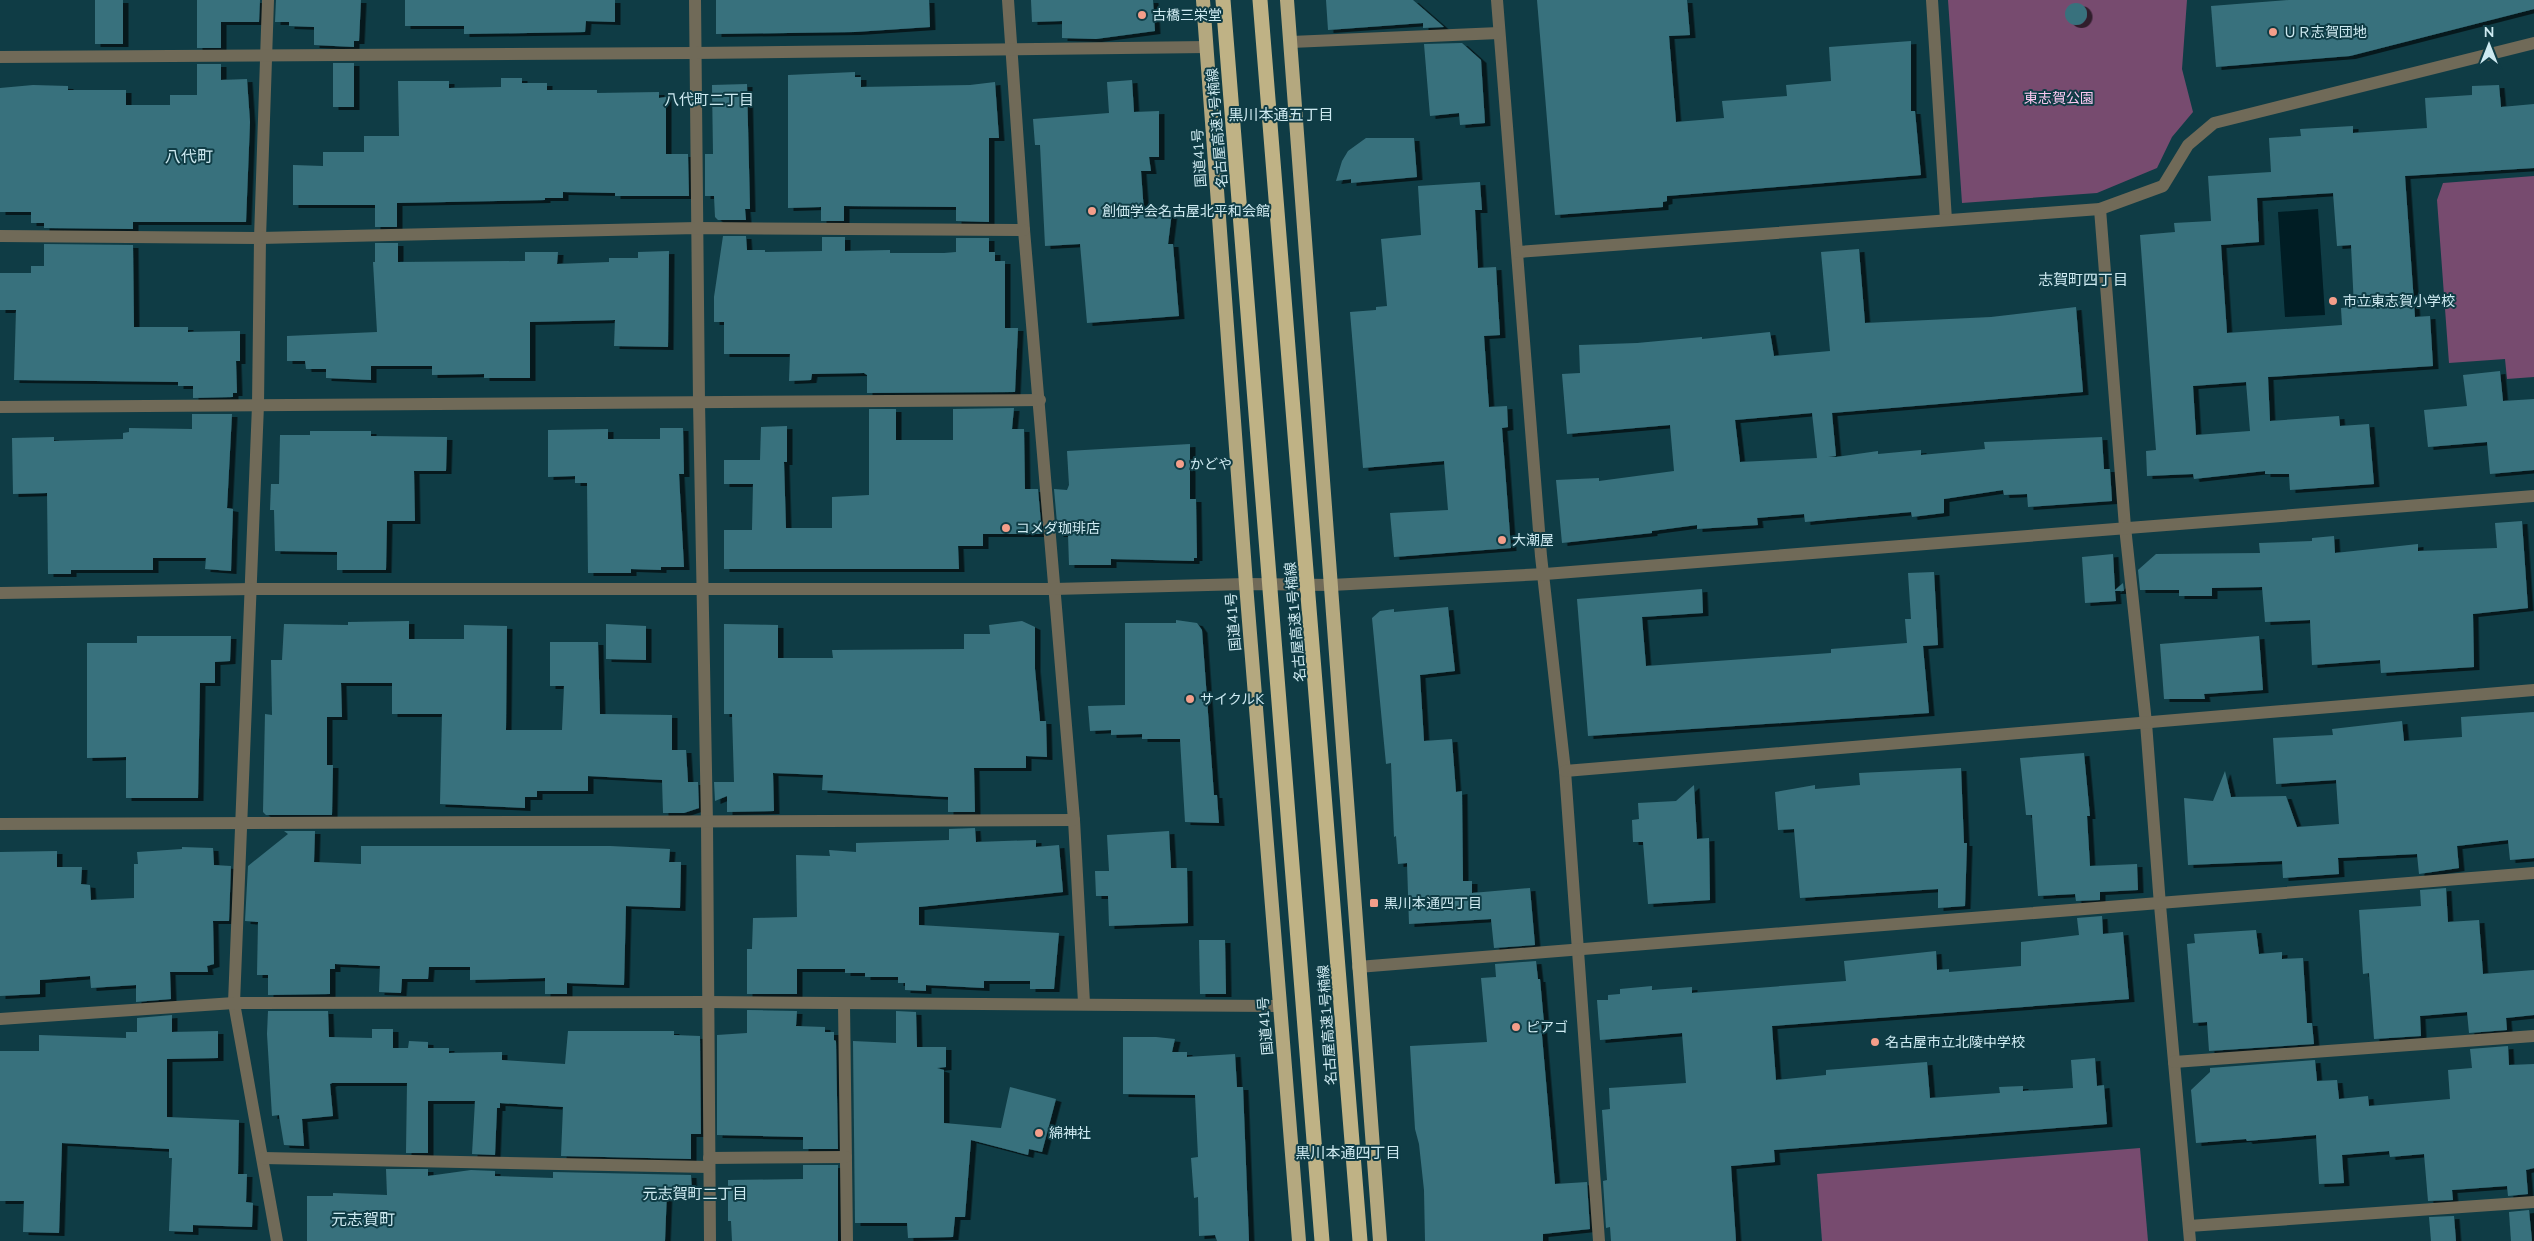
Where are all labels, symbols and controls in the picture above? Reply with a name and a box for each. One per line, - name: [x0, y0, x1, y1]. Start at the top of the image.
- place label: 古橋三栄堂: [1152, 6, 1222, 24]
- marker: 古橋三栄堂: [1136, 9, 1148, 21]
- north arrow: [2464, 20, 2514, 70]
- place label: ＵＲ志賀団地: [2283, 23, 2367, 41]
- text: N: [2484, 23, 2494, 41]
- marker: ＵＲ志賀団地: [2267, 26, 2279, 38]
- street label: 名古屋高速1号楠線: [1203, 67, 1231, 189]
- park label: 東志賀公園: [2024, 89, 2094, 107]
- district label: 八代町二丁目: [664, 90, 754, 109]
- district label: 黒川本通五丁目: [1228, 105, 1334, 124]
- street label: 国道41号: [1188, 128, 1210, 188]
- district label: 八代町: [165, 146, 213, 166]
- place label: 創価学会名古屋北平和会館: [1102, 202, 1270, 220]
- marker: 創価学会名古屋北平和会館: [1086, 205, 1098, 217]
- district label: 志賀町四丁目: [2038, 270, 2128, 289]
- place label: 市立東志賀小学校: [2343, 292, 2455, 310]
- marker: 市立東志賀小学校: [2327, 295, 2339, 307]
- place label: かどや: [1190, 455, 1232, 473]
- marker: かどや: [1174, 458, 1186, 470]
- place label: コメダ珈琲店: [1016, 519, 1100, 537]
- marker: コメダ珈琲店: [1000, 522, 1012, 534]
- place label: 大潮屋: [1512, 531, 1554, 549]
- marker: 大潮屋: [1496, 534, 1508, 546]
- street label: 名古屋高速1号楠線: [1281, 561, 1309, 683]
- street label: 国道41号: [1221, 592, 1245, 652]
- place label: サイクルK: [1200, 690, 1265, 708]
- marker: サイクルK: [1184, 693, 1196, 705]
- place label: 黒川本通四丁目: [1384, 894, 1482, 912]
- marker: 黒川本通四丁目: [1368, 897, 1380, 909]
- street label: 名古屋高速1号楠線: [1314, 964, 1340, 1086]
- street label: 国道41号: [1253, 996, 1277, 1056]
- place label: ピアゴ: [1526, 1018, 1568, 1036]
- marker: ピアゴ: [1510, 1021, 1522, 1033]
- place label: 名古屋市立北陵中学校: [1885, 1033, 2025, 1051]
- marker: 名古屋市立北陵中学校: [1869, 1036, 1881, 1048]
- place label: 綿神社: [1049, 1124, 1091, 1142]
- marker: 綿神社: [1033, 1127, 1045, 1139]
- district label: 黒川本通四丁目: [1295, 1143, 1401, 1162]
- district label: 元志賀町二丁目: [642, 1184, 748, 1203]
- district label: 元志賀町: [331, 1209, 395, 1229]

